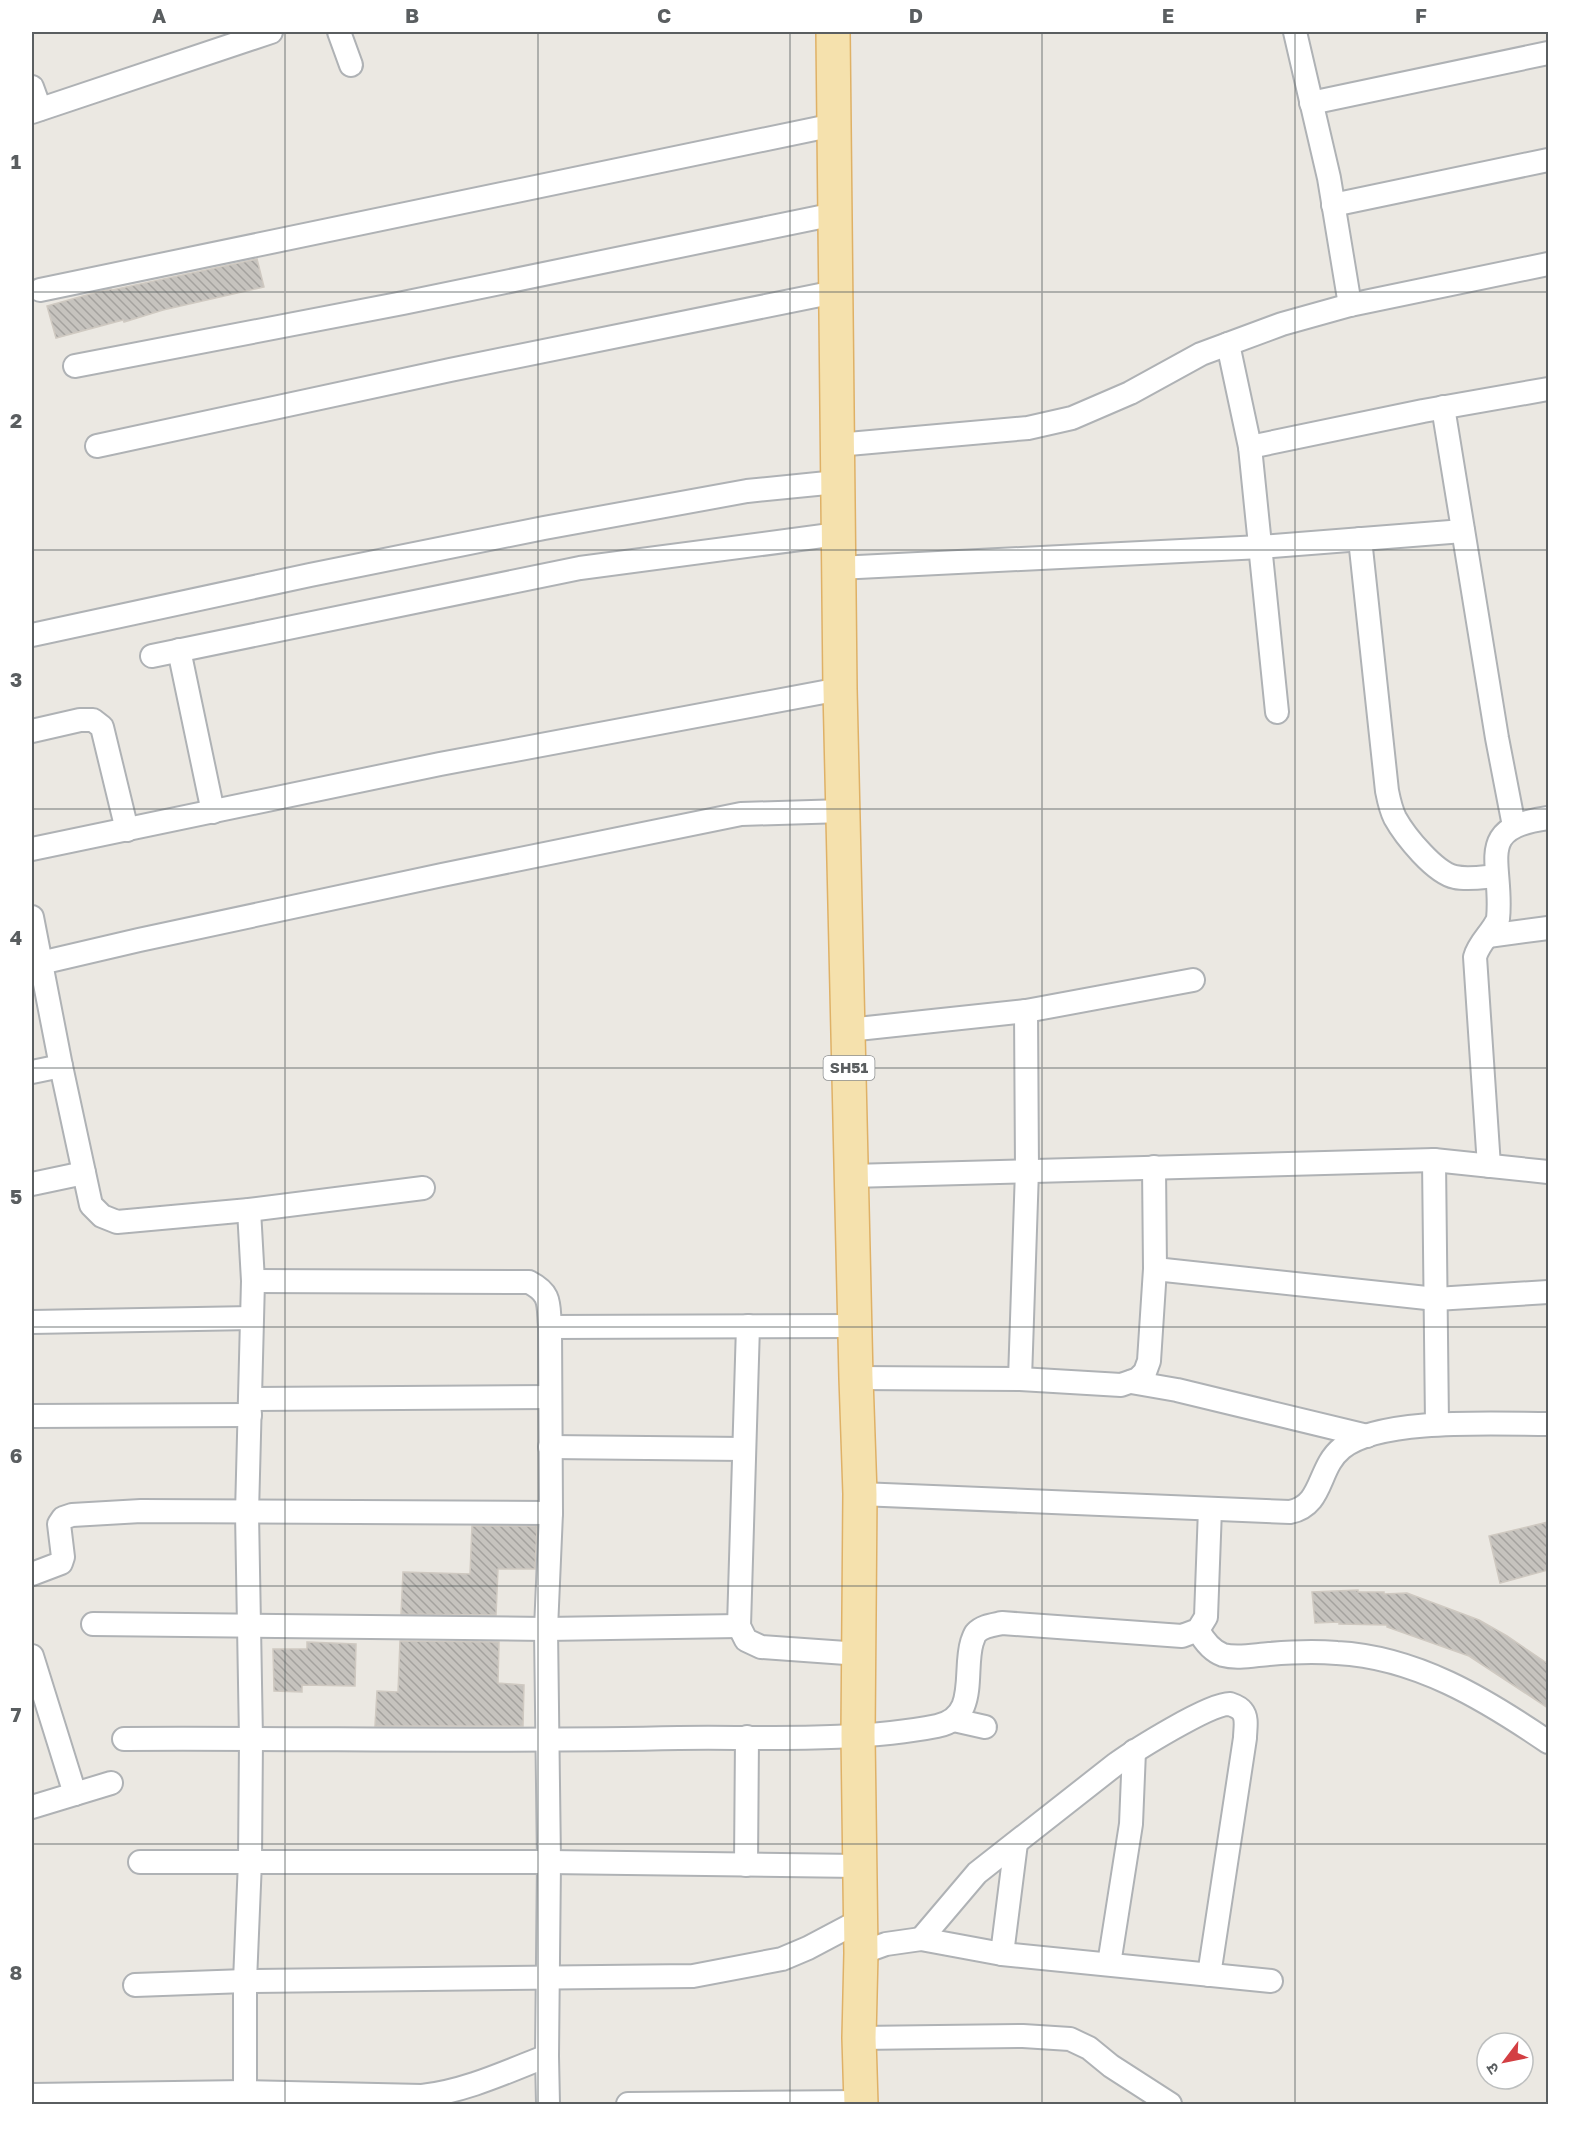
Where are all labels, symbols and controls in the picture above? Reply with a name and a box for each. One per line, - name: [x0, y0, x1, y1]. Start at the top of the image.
- text: A: [152, 3, 166, 27]
- text: B: [405, 3, 419, 27]
- text: C: [657, 3, 671, 27]
- text: D: [909, 3, 923, 27]
- text: E: [1162, 3, 1174, 27]
- text: F: [1415, 3, 1427, 27]
- text: 1: [11, 149, 21, 173]
- text: 2: [10, 408, 22, 432]
- text: 3: [10, 667, 22, 691]
- text: 4: [10, 925, 22, 949]
- road number: SH51: [824, 1056, 874, 1080]
- text: 5: [10, 1184, 22, 1208]
- text: 6: [10, 1443, 22, 1467]
- text: 7: [11, 1702, 22, 1726]
- text: 8: [10, 1960, 22, 1984]
- north arrow: [1475, 2031, 1535, 2091]
- text: उ: [1481, 2059, 1503, 2078]

